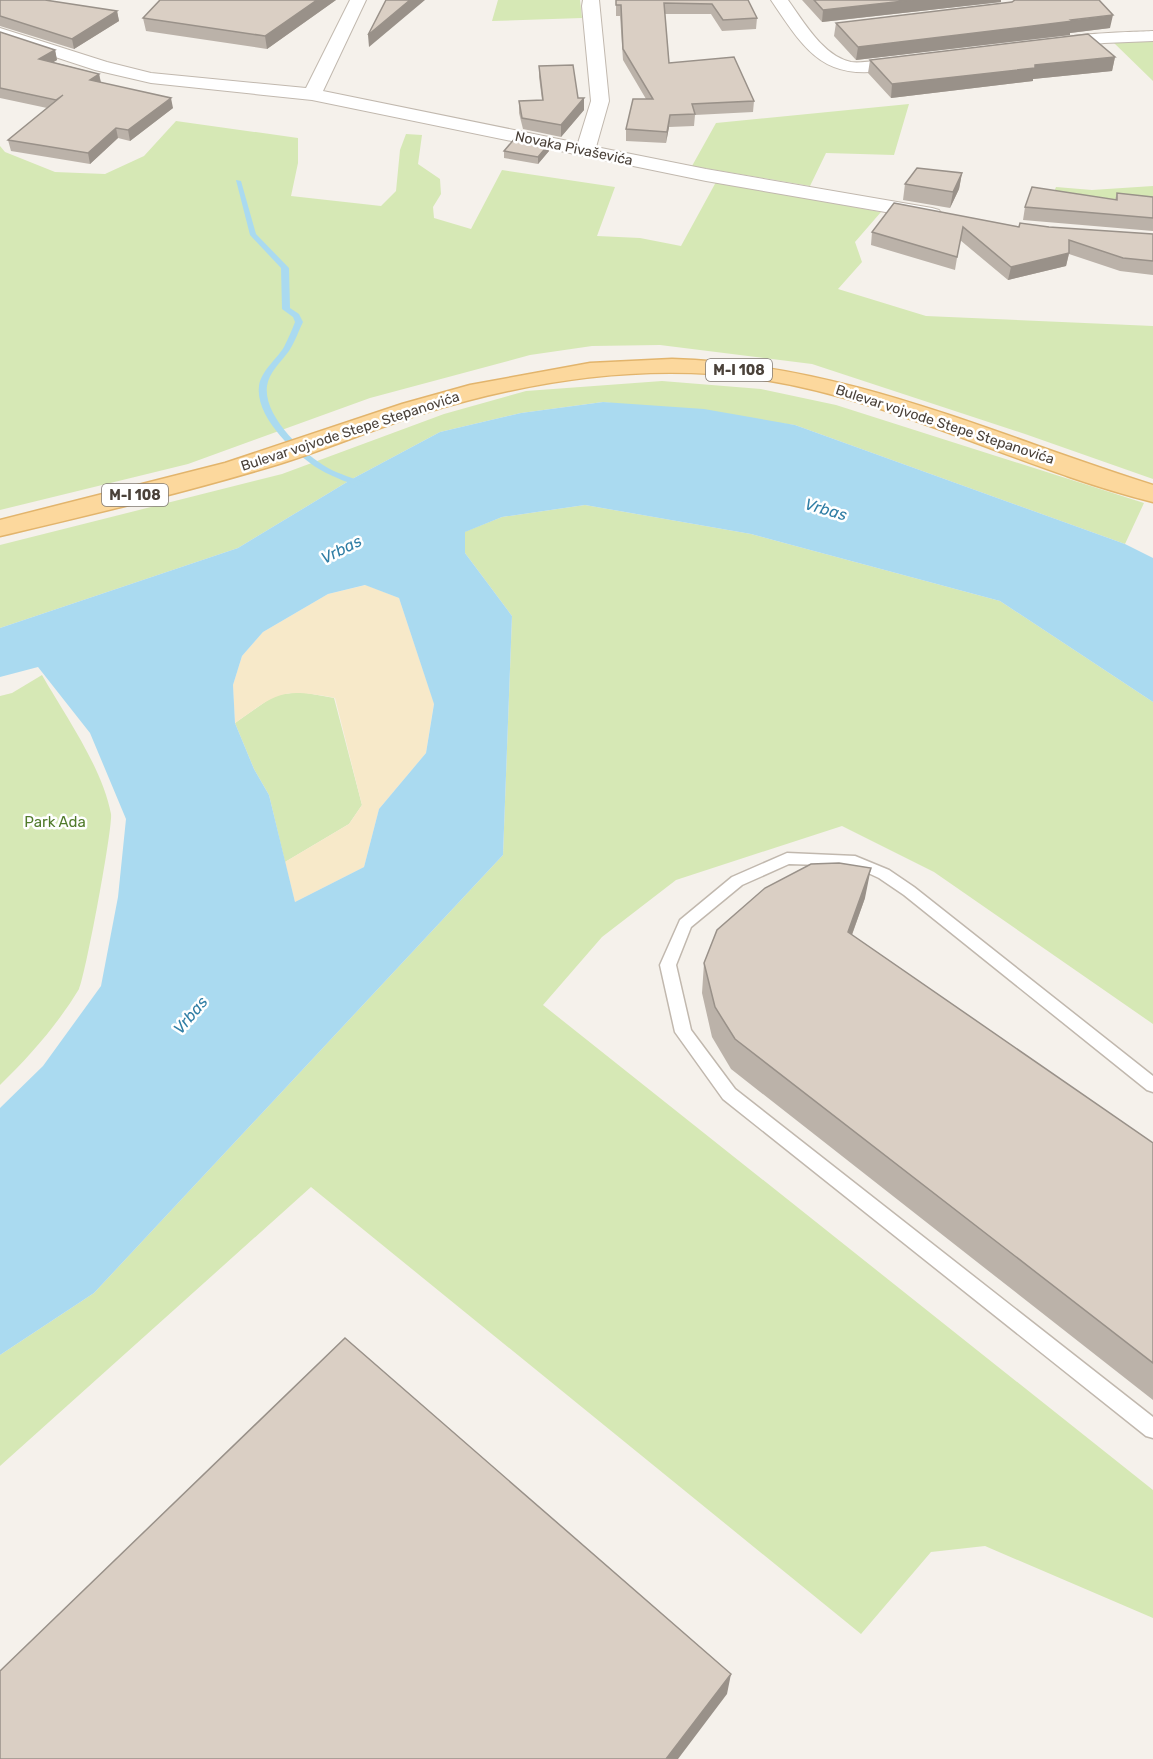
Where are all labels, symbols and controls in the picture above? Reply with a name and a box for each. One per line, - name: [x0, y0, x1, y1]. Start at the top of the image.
- street label: Novaka Pivaševića: [514, 128, 634, 169]
- road number: M-I 108: [706, 359, 772, 381]
- street label: Bulevar vojvode Stepe Stepanovića: [833, 381, 1056, 468]
- street label: Bulevar vojvode Stepe Stepanovića: [239, 388, 462, 475]
- road number: M-I 108: [102, 484, 168, 506]
- water label: Vrbas: [803, 494, 849, 525]
- water label: Vrbas: [318, 531, 365, 568]
- park label: Park Ada: [24, 813, 86, 831]
- water label: Vrbas: [169, 993, 212, 1038]

